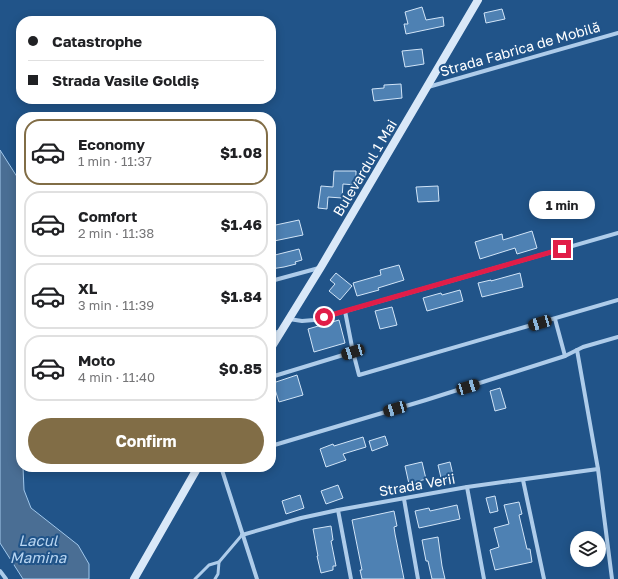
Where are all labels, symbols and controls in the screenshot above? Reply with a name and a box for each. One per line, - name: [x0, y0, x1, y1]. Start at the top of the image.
- street label: Strada Fabrica de Mobilă: [438, 18, 602, 80]
- text: Catastrophe: [52, 32, 142, 50]
- text: Strada Vasile Goldiș: [52, 71, 199, 89]
- street label: Bulevardul 1 Mai: [329, 116, 400, 219]
- icon: car: [30, 134, 66, 170]
- text: Economy: [78, 135, 145, 153]
- text: $1.08: [220, 143, 262, 161]
- text: 1 min · 11:37: [78, 153, 152, 169]
- callout: 1 min: [529, 191, 595, 219]
- text: 1 min: [546, 197, 578, 213]
- icon: car: [30, 206, 66, 242]
- text: Comfort: [78, 207, 137, 225]
- text: $1.46: [221, 215, 262, 233]
- text: 2 min · 11:38: [78, 225, 154, 241]
- route end: [553, 240, 571, 258]
- icon: car: [30, 278, 66, 314]
- text: XL: [78, 279, 97, 297]
- text: $1.84: [220, 287, 262, 305]
- text: 3 min · 11:39: [78, 297, 154, 313]
- route start: [315, 308, 333, 326]
- car: [527, 314, 553, 332]
- car: [340, 343, 366, 361]
- icon: car: [30, 350, 66, 386]
- text: Moto: [78, 351, 115, 369]
- text: $0.85: [219, 359, 262, 377]
- text: 4 min · 11:40: [78, 369, 155, 385]
- car: [455, 378, 481, 396]
- car: [382, 400, 408, 418]
- button: Confirm: [28, 418, 264, 464]
- street label: Strada Verii: [377, 469, 456, 500]
- water label: Lacul Mamina: [10, 531, 67, 566]
- map controls: [570, 531, 606, 567]
- button: layers: [570, 531, 606, 567]

